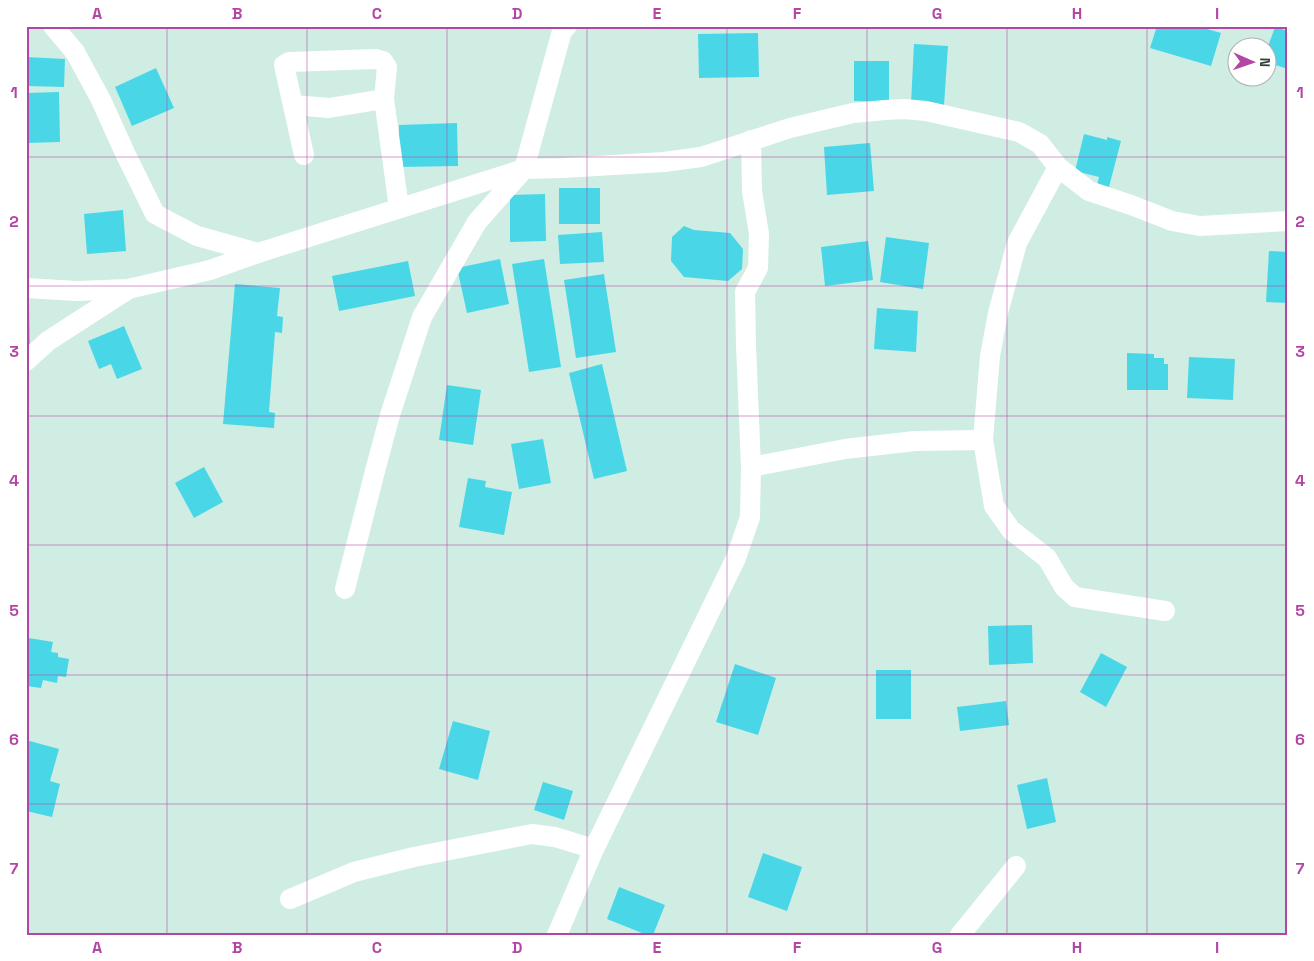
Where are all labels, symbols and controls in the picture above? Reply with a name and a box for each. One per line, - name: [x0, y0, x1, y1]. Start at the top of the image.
- text: A: [92, 3, 102, 24]
- text: B: [232, 3, 242, 24]
- text: C: [372, 3, 382, 24]
- text: D: [512, 3, 522, 24]
- text: E: [653, 3, 662, 24]
- text: F: [793, 3, 802, 24]
- text: G: [932, 3, 942, 24]
- text: H: [1072, 3, 1082, 24]
- text: I: [1215, 3, 1219, 24]
- north arrow: [1226, 38, 1276, 88]
- text: N: [1256, 57, 1274, 67]
- text: 1: [10, 82, 18, 103]
- text: 1: [1296, 82, 1304, 103]
- text: 2: [9, 211, 19, 232]
- text: 2: [1295, 211, 1305, 232]
- text: 3: [9, 341, 19, 362]
- text: 3: [1295, 341, 1305, 362]
- text: 4: [9, 470, 19, 491]
- text: 4: [1295, 470, 1305, 491]
- text: 5: [9, 600, 19, 621]
- text: 5: [1295, 600, 1305, 621]
- text: 6: [9, 729, 19, 750]
- text: 6: [1295, 729, 1305, 750]
- text: 7: [10, 858, 19, 879]
- text: 7: [1296, 858, 1305, 879]
- text: A: [92, 937, 102, 958]
- text: B: [232, 937, 242, 958]
- text: C: [372, 937, 382, 958]
- text: D: [512, 937, 522, 958]
- text: E: [653, 937, 662, 958]
- text: F: [793, 937, 802, 958]
- text: G: [932, 937, 942, 958]
- text: H: [1072, 937, 1082, 958]
- text: I: [1215, 937, 1219, 958]

